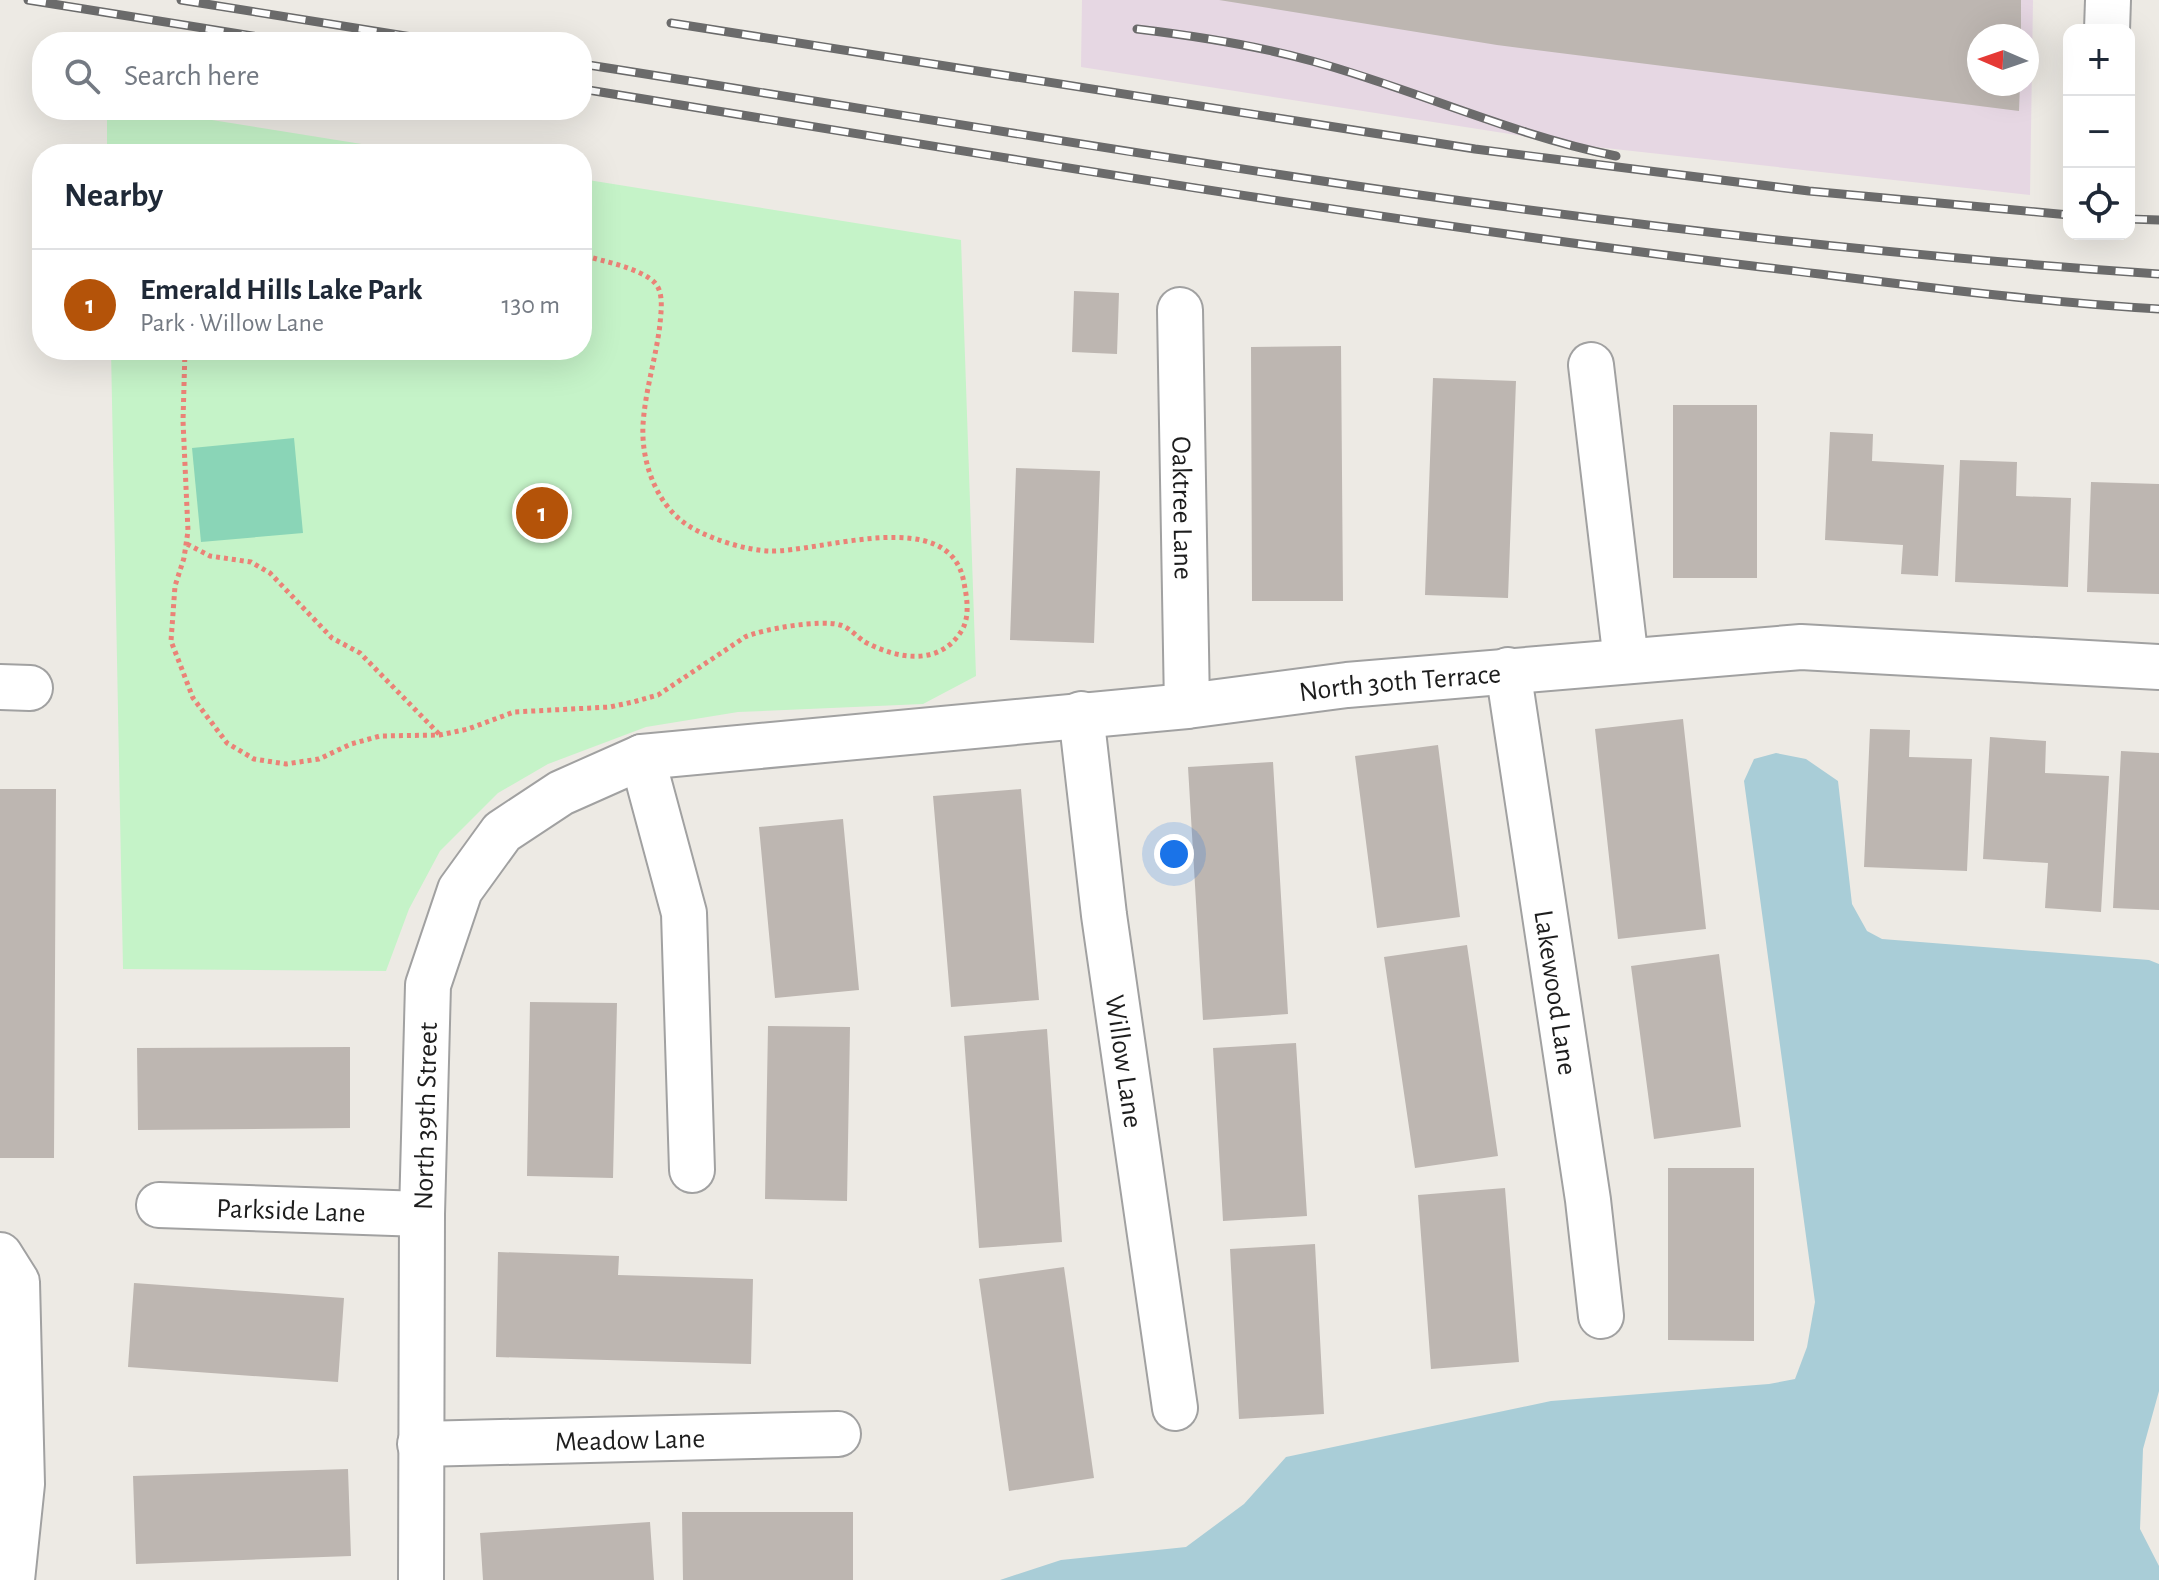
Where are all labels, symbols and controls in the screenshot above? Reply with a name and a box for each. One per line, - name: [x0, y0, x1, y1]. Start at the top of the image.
- north arrow: [1967, 24, 2039, 96]
- map controls: [2063, 24, 2135, 240]
- button: +: [2063, 24, 2135, 96]
- search box: [32, 32, 592, 120]
- icon: search: [60, 54, 104, 98]
- text: Search here: [124, 61, 260, 91]
- button: −: [2063, 96, 2135, 168]
- button: locate: [2063, 168, 2135, 240]
- text: Nearby: [64, 179, 163, 213]
- text: Emerald Hills Lake Park: [140, 275, 422, 305]
- text: 1: [85, 292, 95, 318]
- text: 130 m: [502, 292, 560, 318]
- text: Park · Willow Lane: [140, 310, 324, 336]
- street label: Oaktree Lane: [1166, 436, 1197, 580]
- pin: 1: [516, 483, 568, 543]
- street label: North 30th Terrace: [1297, 660, 1502, 707]
- your location: [1154, 834, 1194, 874]
- street label: Lakewood Lane: [1528, 908, 1581, 1077]
- street label: Willow Lane: [1100, 993, 1146, 1130]
- street label: North 39th Street: [410, 1022, 443, 1210]
- street label: Parkside Lane: [216, 1195, 366, 1228]
- street label: Meadow Lane: [554, 1425, 706, 1457]

